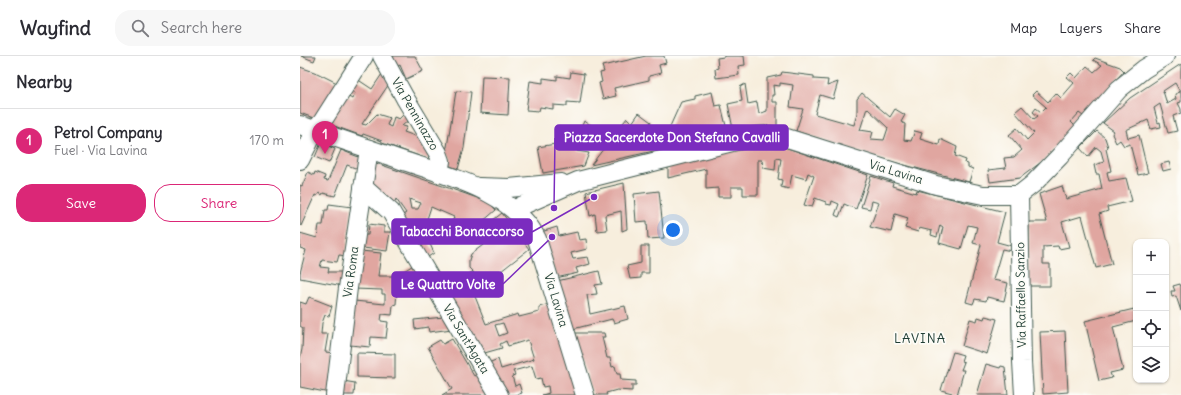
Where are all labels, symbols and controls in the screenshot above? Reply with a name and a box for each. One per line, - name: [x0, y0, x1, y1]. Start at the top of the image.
- search box: [115, 10, 395, 46]
- text: Wayfind: [20, 16, 91, 40]
- icon: search: [129, 17, 151, 39]
- text: Search here: [161, 18, 242, 37]
- text: Map: [1010, 19, 1037, 37]
- text: Layers: [1059, 19, 1102, 37]
- text: Share: [1124, 19, 1161, 37]
- text: Nearby: [16, 71, 72, 93]
- street label: Via Penninazzo: [389, 75, 442, 153]
- pin: 1: [312, 121, 338, 154]
- text: Petrol Company: [54, 123, 162, 142]
- callout: Piazza Sacerdote Don Stefano Cavalli: [555, 125, 788, 150]
- text: Piazza Sacerdote Don Stefano Cavalli: [564, 129, 780, 146]
- text: 1: [26, 132, 32, 149]
- text: 170 m: [249, 132, 284, 149]
- text: Fuel · Via Lavina: [54, 142, 148, 159]
- street label: Via Lavina: [867, 156, 925, 187]
- button: Save: [16, 184, 146, 222]
- button: Share: [154, 184, 284, 222]
- callout: Tabacchi Bonaccorso: [392, 219, 532, 244]
- your location: [663, 220, 683, 240]
- text: Tabacchi Bonaccorso: [400, 223, 524, 240]
- map controls: [1133, 239, 1169, 383]
- button: +: [1133, 239, 1169, 275]
- street label: Via Raffaello Sanzio: [1012, 242, 1029, 348]
- street label: Via Roma: [339, 245, 362, 299]
- street label: Via Lavina: [541, 271, 572, 329]
- callout: Le Quattro Volte: [392, 272, 503, 297]
- button: −: [1133, 275, 1169, 311]
- text: Le Quattro Volte: [401, 276, 495, 293]
- street label: Via Sant'Agata: [440, 301, 493, 376]
- button: locate: [1133, 311, 1169, 347]
- district label: LAVINA: [894, 330, 946, 347]
- button: layers: [1133, 347, 1169, 383]

